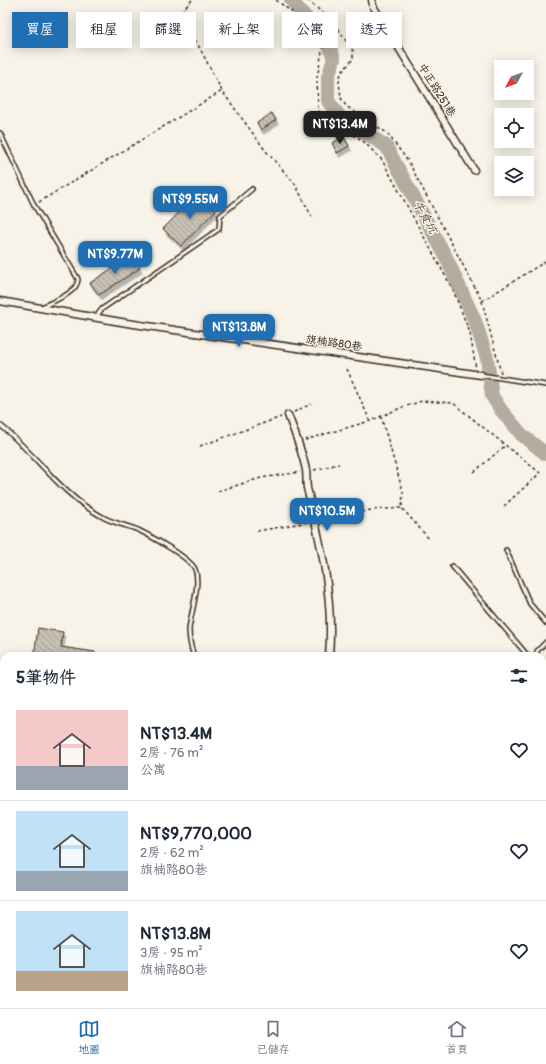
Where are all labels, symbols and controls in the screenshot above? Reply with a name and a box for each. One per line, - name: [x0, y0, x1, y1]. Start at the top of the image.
- chip: 買屋: [12, 12, 68, 48]
- chip: 租屋: [76, 12, 132, 48]
- chip: 篩選: [140, 12, 196, 48]
- chip: 新上架: [204, 12, 274, 48]
- chip: 公寓: [282, 12, 338, 48]
- chip: 透天: [346, 12, 402, 48]
- north arrow: [494, 60, 534, 100]
- map controls: [494, 60, 534, 196]
- street label: 中正路251巷: [415, 61, 459, 119]
- button: locate: [494, 108, 534, 148]
- pin: NT$13.4M: [299, 111, 381, 145]
- text: NT$13.4M: [312, 116, 368, 132]
- button: layers: [494, 156, 534, 196]
- pin: NT$9.55M: [149, 186, 231, 220]
- text: NT$9.55M: [162, 191, 218, 207]
- water label: 牛食坑: [410, 198, 441, 238]
- pin: NT$9.77M: [74, 241, 156, 275]
- text: NT$9.77M: [87, 246, 143, 262]
- pin: NT$13.8M: [198, 314, 280, 348]
- text: NT$13.8M: [212, 319, 266, 335]
- street label: 旗楠路80巷: [305, 333, 363, 353]
- pin: NT$10.5M: [286, 498, 368, 532]
- text: NT$10.5M: [299, 503, 355, 519]
- icon: filters: [508, 665, 530, 687]
- text: 5筆物件: [16, 667, 76, 688]
- text: NT$13.4M: [140, 723, 212, 744]
- icon: home: [48, 726, 96, 774]
- icon: heart: [508, 739, 530, 761]
- text: 2房 · 76 m²: [140, 745, 203, 761]
- text: 公寓: [140, 762, 166, 778]
- text: NT$9,770,000: [140, 823, 252, 844]
- icon: home: [48, 827, 96, 875]
- icon: heart: [508, 840, 530, 862]
- text: 2房 · 62 m²: [140, 845, 204, 861]
- text: 旗楠路80巷: [140, 862, 207, 878]
- text: NT$13.8M: [140, 923, 211, 944]
- icon: home: [48, 927, 96, 975]
- icon: heart: [508, 940, 530, 962]
- text: 3房 · 95 m²: [140, 945, 203, 961]
- text: 旗楠路80巷: [140, 962, 207, 978]
- tab: 地圖: [78, 1018, 100, 1056]
- tab: 已儲存: [256, 1018, 289, 1056]
- tab: 首頁: [446, 1018, 468, 1056]

